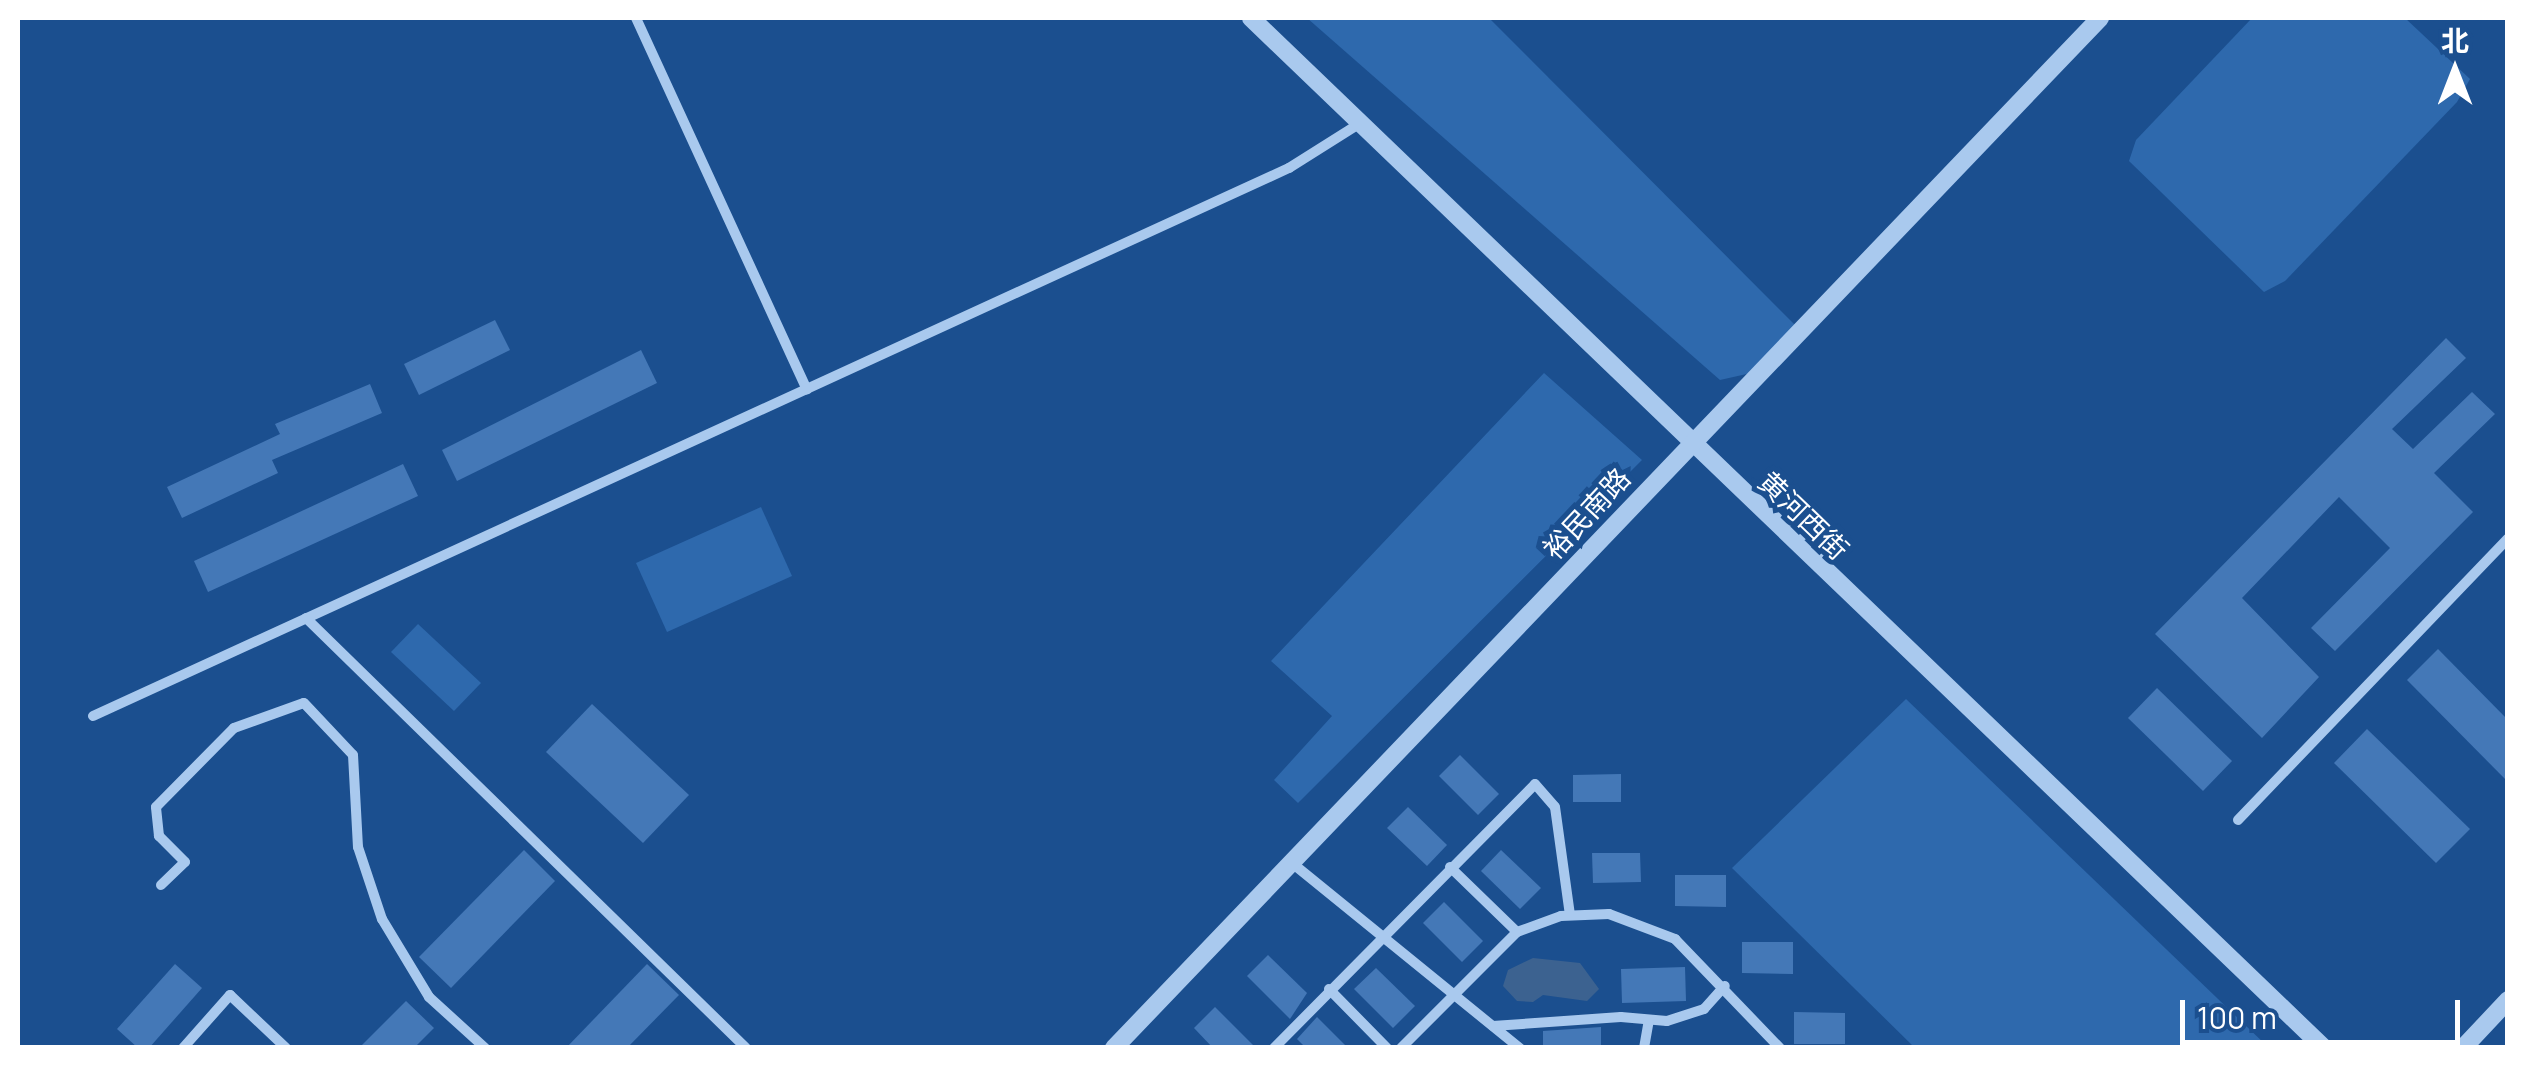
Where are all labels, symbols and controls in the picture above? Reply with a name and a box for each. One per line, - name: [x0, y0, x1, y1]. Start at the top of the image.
- north arrow: [2405, 20, 2505, 120]
- text: 北: [2441, 21, 2469, 59]
- street label: 裕民南路: [1536, 461, 1636, 565]
- street label: 黄河西街: [1752, 464, 1856, 566]
- scale bar: [2185, 980, 2465, 1042]
- text: 100 m: [2197, 997, 2277, 1038]

